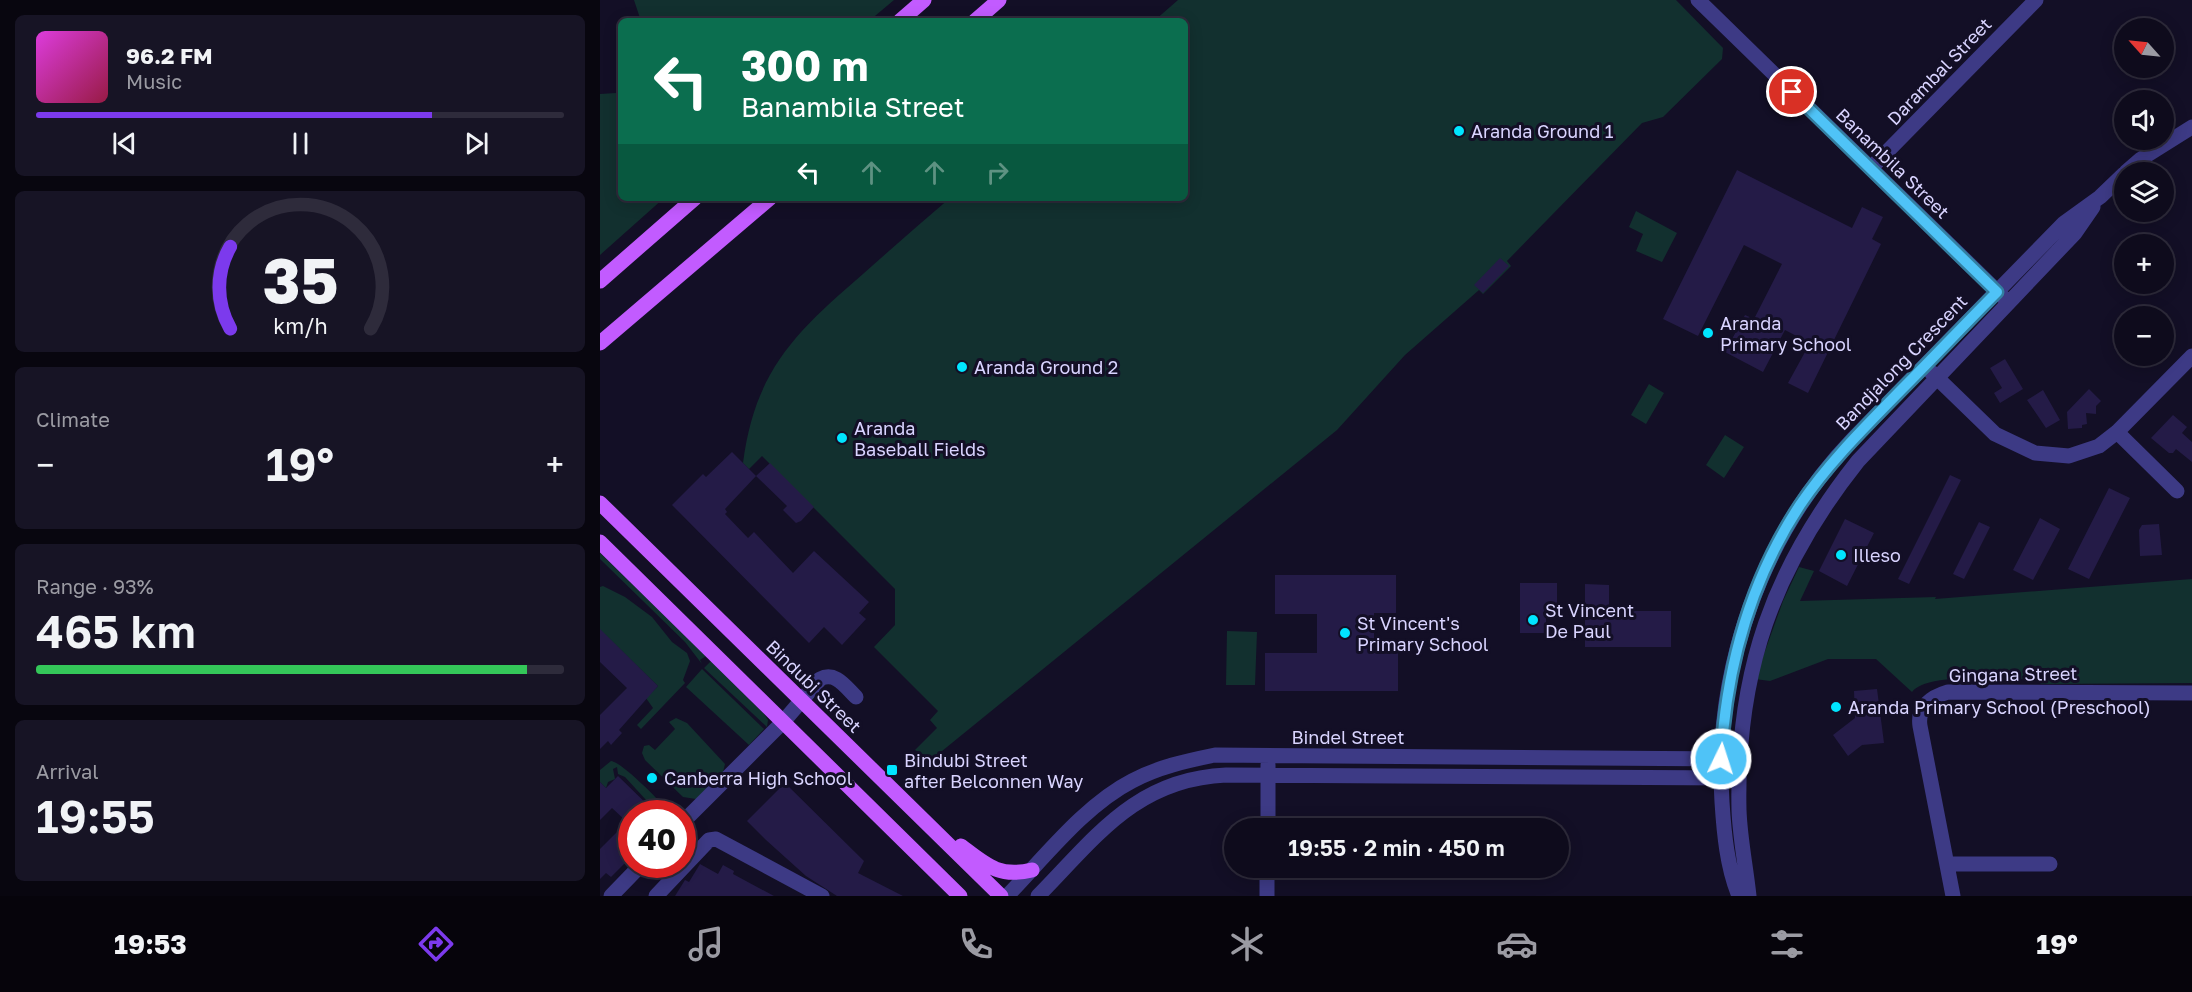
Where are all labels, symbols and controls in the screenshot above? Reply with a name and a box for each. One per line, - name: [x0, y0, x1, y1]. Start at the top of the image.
- street label: Darambal Street: [1882, 13, 1996, 129]
- north arrow: [2114, 18, 2174, 78]
- map controls: [2114, 18, 2174, 366]
- text: 300 m: [741, 40, 868, 90]
- text: 96.2 FM: [126, 42, 213, 69]
- icon: left: [642, 42, 720, 120]
- pin: [1766, 66, 1817, 117]
- text: Music: [126, 69, 182, 93]
- icon: arrive: [1775, 75, 1808, 108]
- button: sound: [2114, 90, 2174, 150]
- text: Banambila Street: [741, 91, 965, 123]
- street label: Banambila Street: [1832, 103, 1954, 223]
- place label: Aranda Ground 1: [1471, 120, 1614, 142]
- marker: Aranda Ground 1: [1452, 124, 1466, 138]
- icon: previous: [108, 127, 141, 160]
- icon: pause: [284, 127, 317, 160]
- icon: next: [460, 127, 493, 160]
- icon: left: [792, 156, 825, 189]
- icon: ahead: [855, 156, 888, 189]
- icon: ahead: [918, 156, 951, 189]
- icon: right: [981, 156, 1014, 189]
- button: layers: [2114, 162, 2174, 222]
- button: +: [2114, 234, 2174, 294]
- text: 35: [262, 242, 338, 317]
- street label: Bandjalong Crescent: [1831, 290, 1971, 434]
- button: −: [2114, 306, 2174, 366]
- place label: Aranda Primary School: [1720, 312, 1852, 355]
- text: km/h: [273, 313, 327, 339]
- marker: Aranda Primary School: [1701, 326, 1715, 340]
- place label: Aranda Ground 2: [974, 356, 1118, 378]
- marker: Aranda Ground 2: [955, 360, 969, 374]
- text: Climate: [36, 407, 110, 431]
- place label: Aranda Baseball Fields: [854, 417, 986, 460]
- marker: Aranda Baseball Fields: [835, 431, 849, 445]
- text: 19°: [266, 437, 334, 491]
- text: −: [36, 445, 54, 484]
- text: +: [546, 445, 564, 484]
- place label: Illeso: [1853, 544, 1901, 566]
- marker: Illeso: [1834, 548, 1848, 562]
- text: Range · 93%: [36, 574, 154, 598]
- place label: St Vincent De Paul: [1545, 599, 1634, 642]
- text: 465 km: [36, 604, 196, 658]
- place label: St Vincent's Primary School: [1357, 612, 1489, 655]
- marker: St Vincent De Paul: [1526, 613, 1540, 627]
- marker: St Vincent's Primary School: [1338, 626, 1352, 640]
- street label: Bindubi Street: [762, 635, 866, 737]
- street label: Gingana Street: [1948, 662, 2078, 686]
- place label: Aranda Primary School (Preschool): [1848, 696, 2151, 718]
- marker: Aranda Primary School (Preschool): [1829, 700, 1843, 714]
- street label: Bindel Street: [1291, 726, 1405, 748]
- position arrow: [1689, 727, 1753, 791]
- place label: Bindubi Street after Belconnen Way: [904, 749, 1083, 792]
- text: Arrival: [36, 759, 99, 783]
- marker: Bindubi Street after Belconnen Way: [885, 763, 899, 777]
- place label: Canberra High School: [664, 767, 853, 789]
- marker: Canberra High School: [645, 771, 659, 785]
- text: 19:55: [36, 789, 155, 843]
- speed limit sign: 40: [618, 800, 696, 878]
- text: 19:55 · 2 min · 450 m: [1288, 834, 1505, 861]
- icon: directions: [415, 923, 457, 965]
- icon: music: [685, 923, 727, 965]
- icon: phone: [955, 923, 997, 965]
- icon: climate: [1226, 923, 1268, 965]
- icon: car: [1496, 923, 1538, 965]
- icon: filters: [1766, 923, 1808, 965]
- text: 19:53: [114, 928, 187, 960]
- text: 19°: [2036, 928, 2078, 960]

